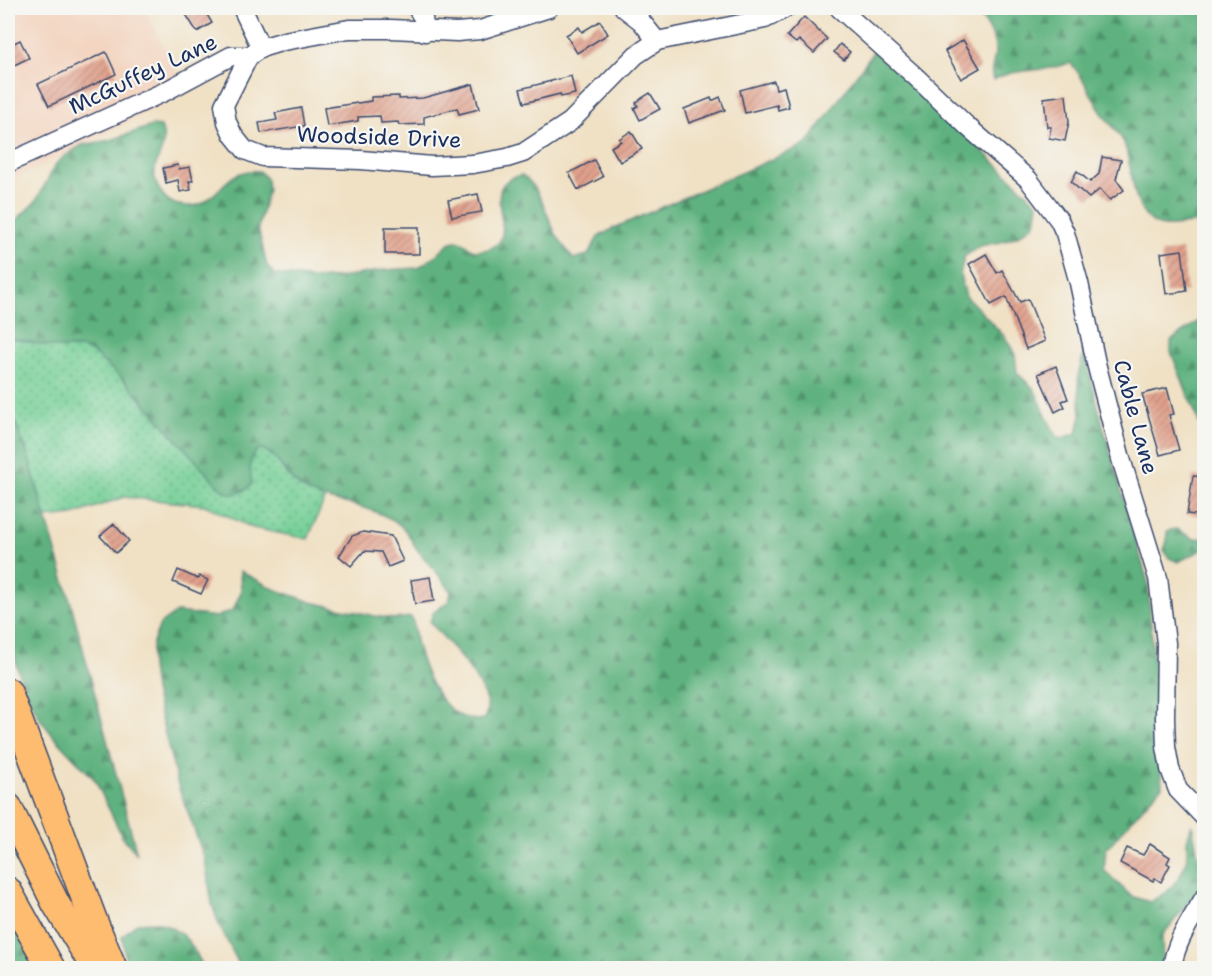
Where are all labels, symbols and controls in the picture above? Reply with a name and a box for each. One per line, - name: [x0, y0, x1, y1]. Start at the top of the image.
- street label: McGuffey Lane: [64, 27, 222, 121]
- street label: Woodside Drive: [296, 120, 462, 154]
- street label: Cable Lane: [1107, 356, 1165, 478]

